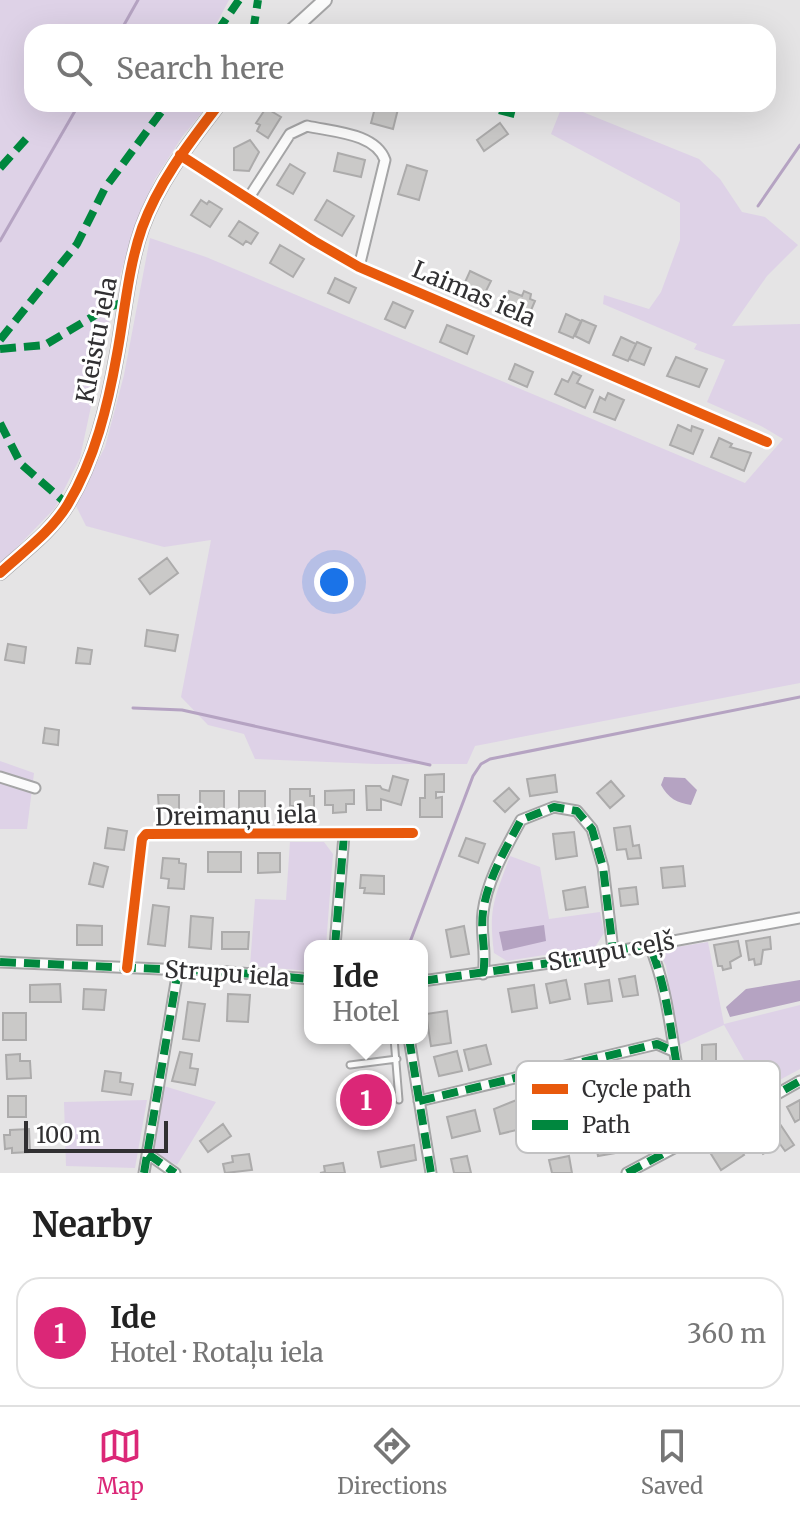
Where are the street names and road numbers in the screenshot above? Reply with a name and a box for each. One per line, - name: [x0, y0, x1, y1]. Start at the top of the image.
- street label: Laimas iela: [408, 254, 541, 333]
- street label: Kleistu iela: [69, 274, 124, 406]
- street label: Dreimaņu iela: [155, 799, 317, 832]
- street label: Strupu ceļš: [545, 925, 677, 978]
- street label: Strupu iela: [163, 954, 291, 993]

